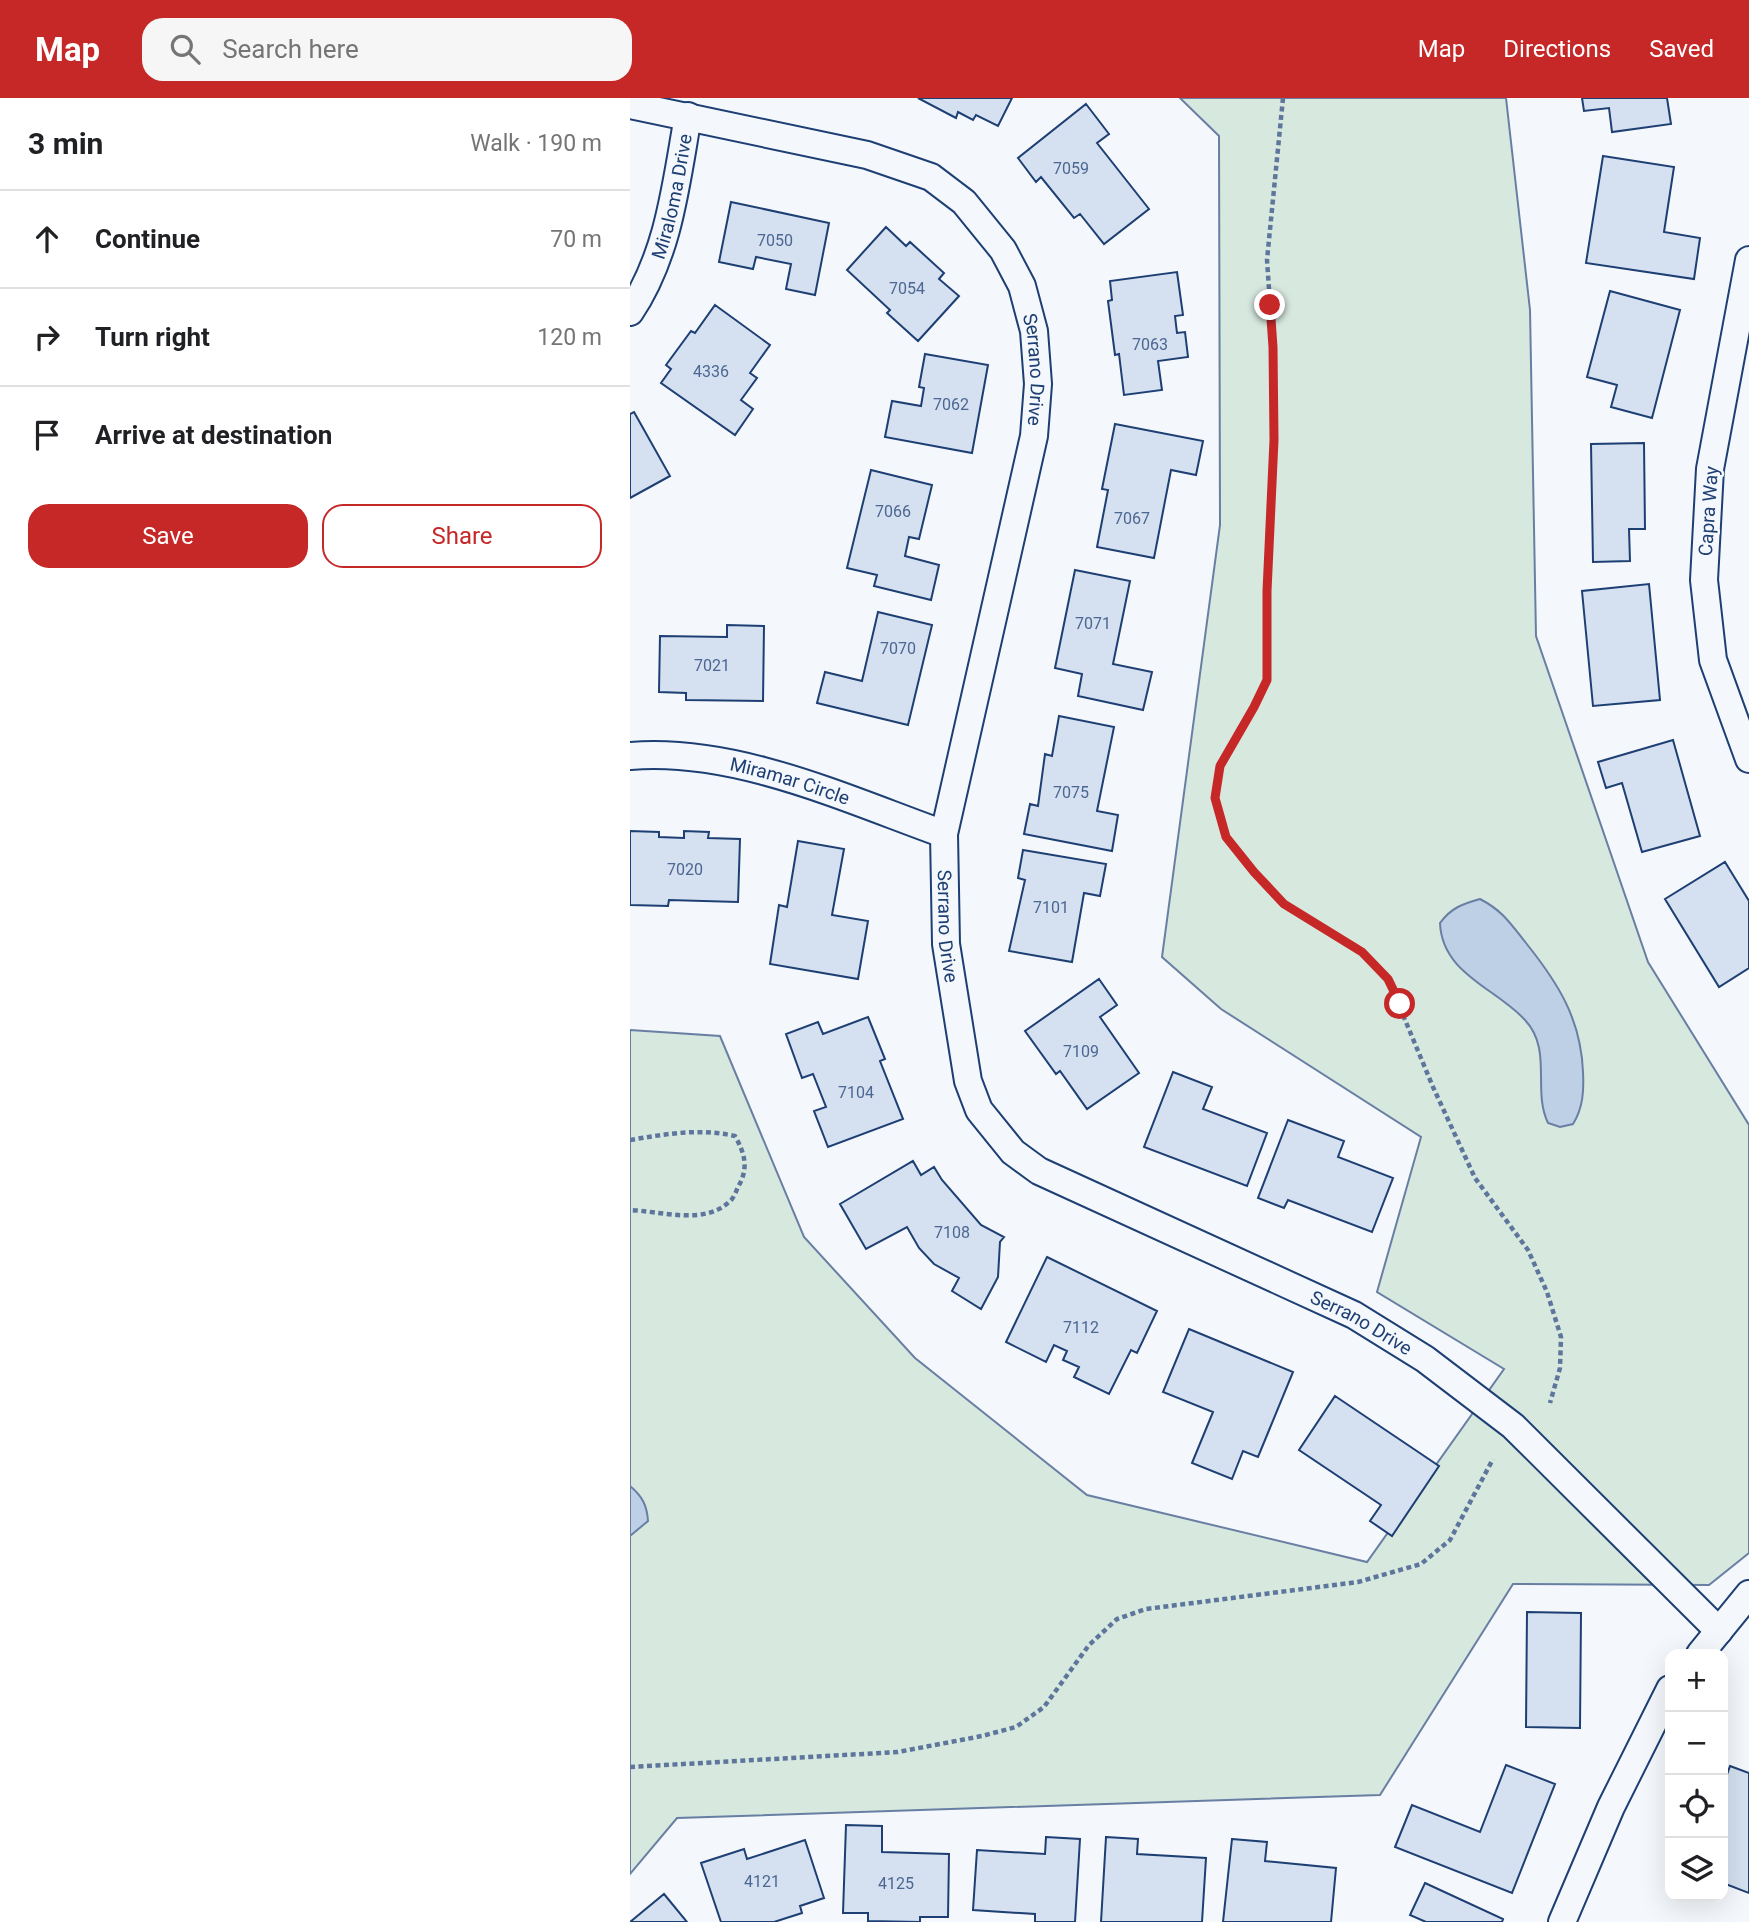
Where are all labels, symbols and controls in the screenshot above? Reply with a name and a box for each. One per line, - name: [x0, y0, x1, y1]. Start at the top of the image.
- search box: [142, 18, 632, 81]
- text: Map: [35, 30, 100, 69]
- icon: search: [166, 30, 204, 68]
- text: Search here: [222, 34, 359, 64]
- text: Map: [1418, 35, 1465, 63]
- text: Directions: [1503, 35, 1611, 63]
- text: Saved: [1649, 35, 1714, 63]
- text: 3 min: [28, 126, 103, 161]
- text: Walk · 190 m: [470, 130, 602, 157]
- street label: Miraloma Drive: [647, 132, 697, 262]
- house number: 7059: [1053, 159, 1089, 178]
- icon: ahead: [28, 220, 66, 258]
- text: Continue: [95, 224, 200, 254]
- text: 70 m: [550, 226, 602, 253]
- house number: 7050: [757, 231, 793, 250]
- house number: 7054: [889, 279, 925, 298]
- route end: [1254, 289, 1285, 320]
- street label: Serrano Drive: [1018, 311, 1049, 427]
- icon: right: [28, 318, 66, 356]
- text: Turn right: [95, 322, 210, 352]
- text: 120 m: [537, 324, 602, 351]
- house number: 7063: [1132, 335, 1168, 354]
- house number: 4336: [693, 362, 729, 381]
- house number: 7062: [933, 395, 969, 414]
- icon: arrive: [28, 416, 66, 454]
- text: Arrive at destination: [95, 420, 332, 450]
- street label: Capra Way: [1694, 465, 1723, 557]
- house number: 7066: [875, 502, 911, 521]
- button: Save: [28, 504, 308, 568]
- button: Share: [322, 504, 602, 568]
- house number: 7067: [1114, 509, 1150, 528]
- house number: 7071: [1075, 614, 1111, 633]
- house number: 7070: [880, 639, 916, 658]
- house number: 7021: [694, 656, 730, 675]
- street label: Miramar Circle: [728, 752, 853, 810]
- house number: 7075: [1053, 783, 1089, 802]
- house number: 7020: [667, 860, 703, 879]
- street label: Serrano Drive: [933, 870, 963, 984]
- house number: 7101: [1033, 898, 1069, 917]
- route start: [1384, 988, 1415, 1019]
- house number: 7109: [1063, 1042, 1099, 1061]
- house number: 7104: [838, 1083, 874, 1102]
- house number: 7108: [934, 1223, 970, 1242]
- street label: Serrano Drive: [1307, 1286, 1416, 1360]
- house number: 7112: [1063, 1318, 1099, 1337]
- map controls: [1665, 1649, 1728, 1901]
- button: +: [1665, 1649, 1728, 1712]
- button: −: [1665, 1712, 1728, 1775]
- button: locate: [1665, 1775, 1728, 1838]
- button: layers: [1665, 1838, 1728, 1901]
- house number: 4121: [744, 1872, 780, 1891]
- house number: 4125: [878, 1874, 914, 1893]

